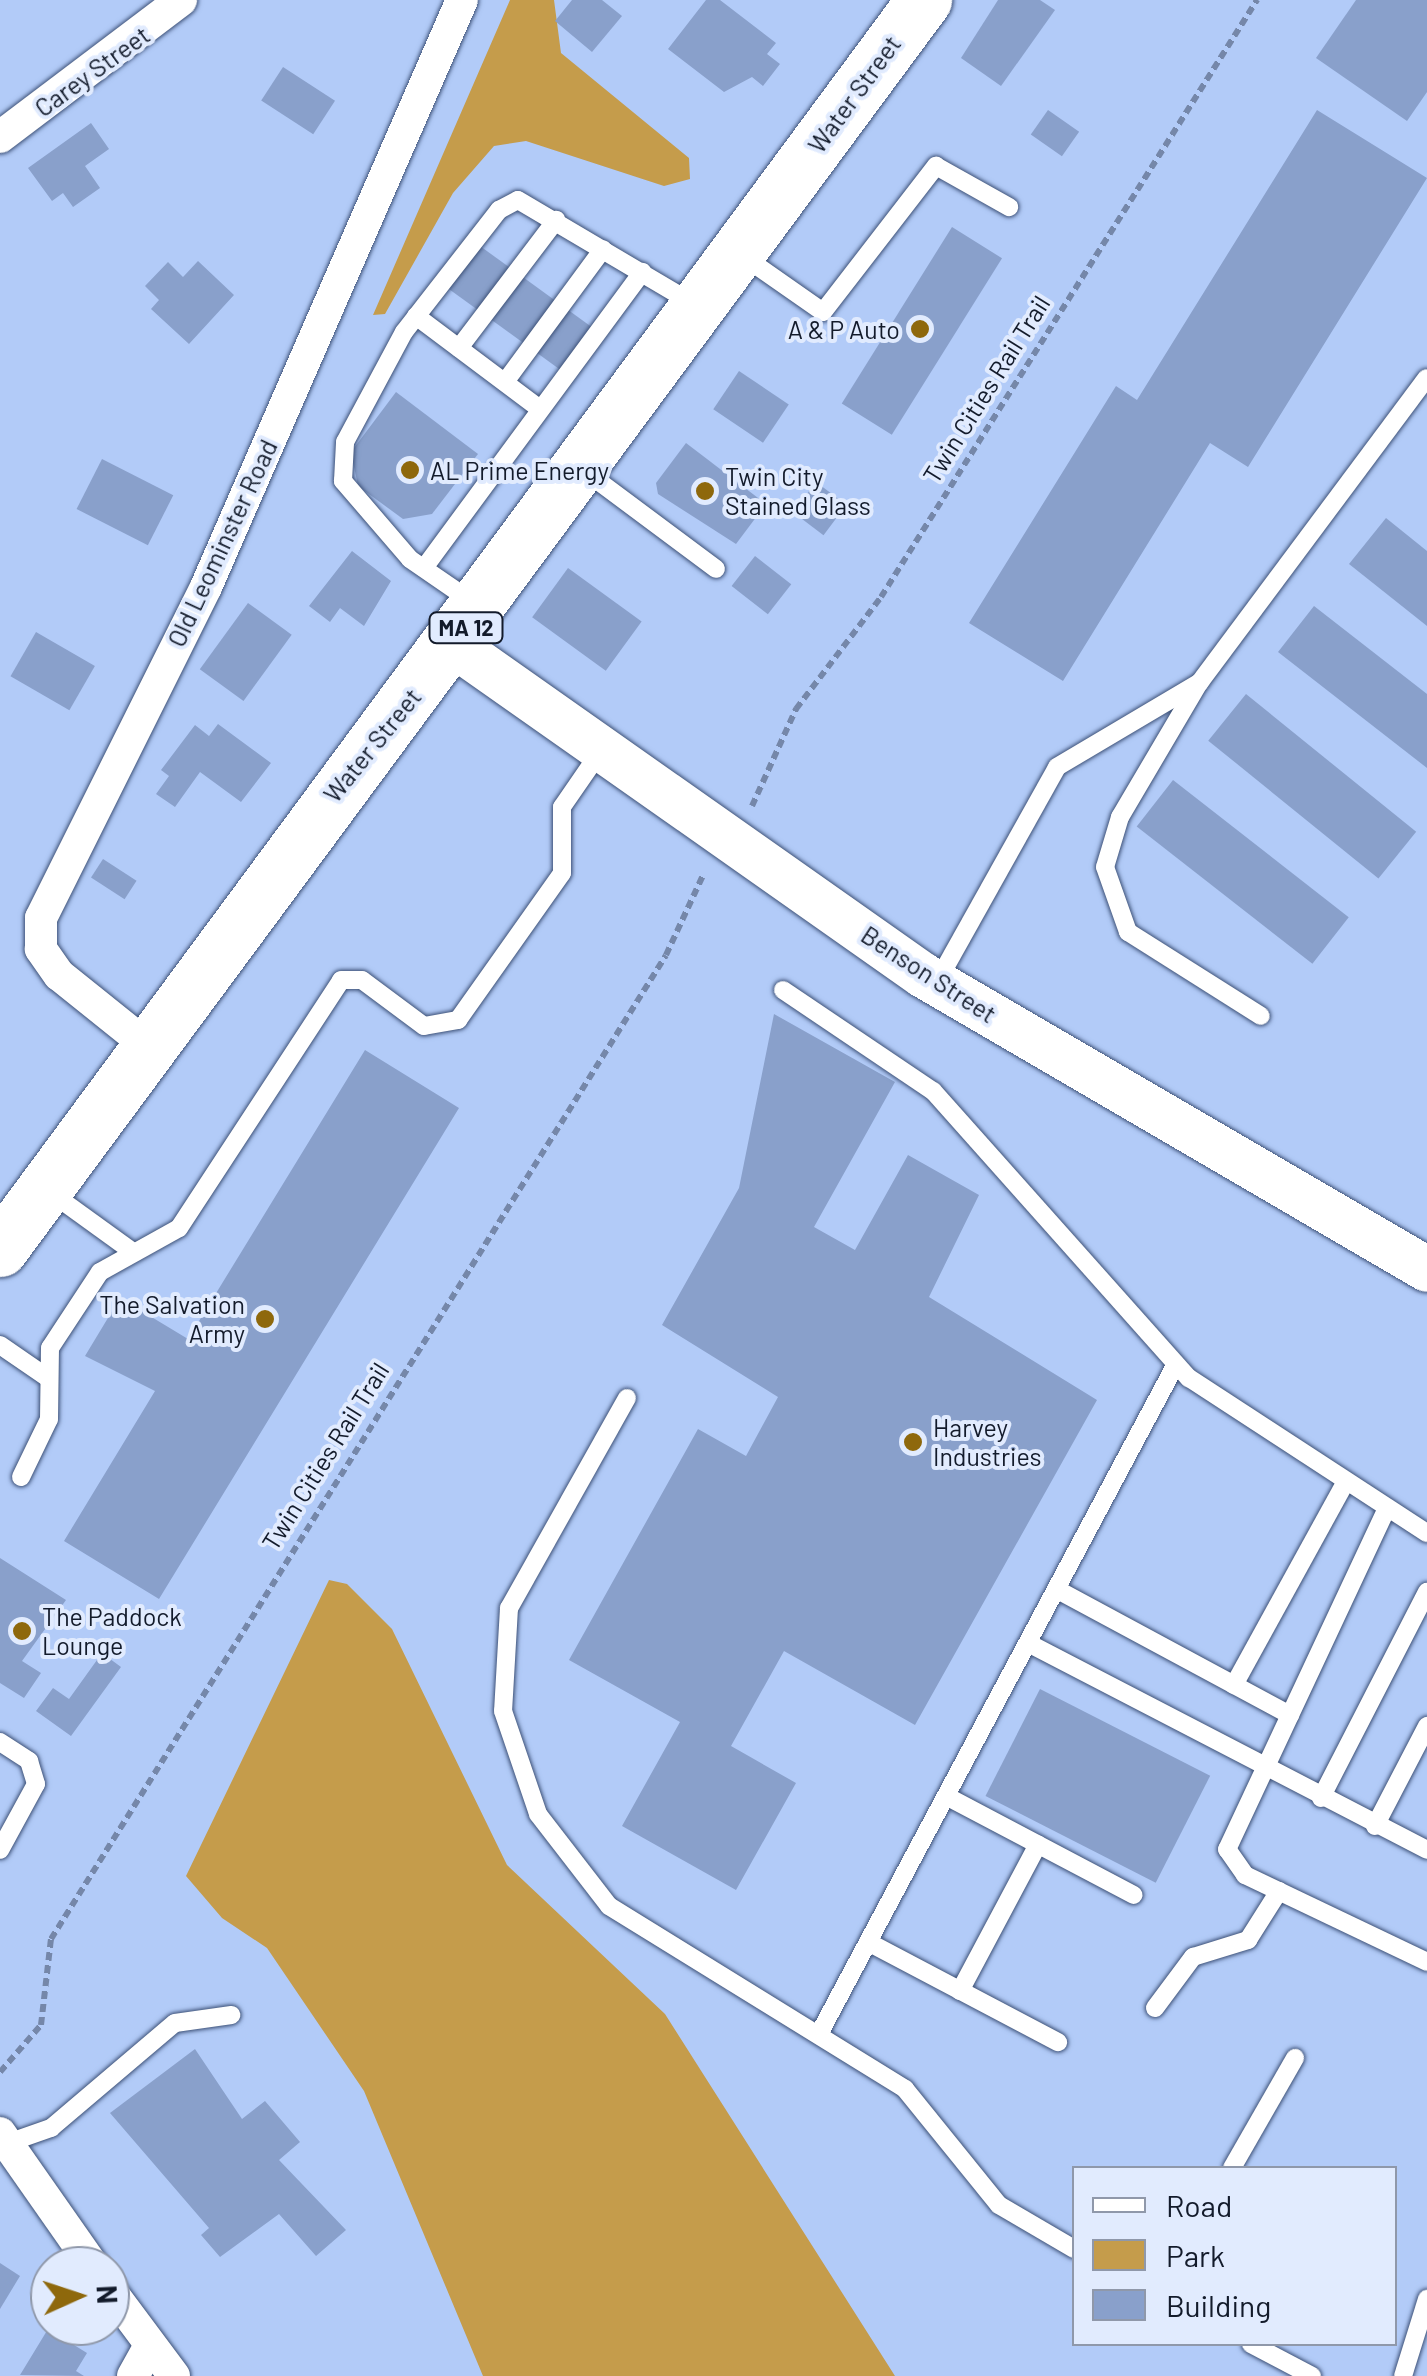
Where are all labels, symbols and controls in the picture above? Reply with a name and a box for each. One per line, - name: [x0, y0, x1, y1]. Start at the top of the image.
- street label: Carey Street: [29, 19, 155, 123]
- street label: Water Street: [801, 29, 907, 159]
- street label: Twin Cities Rail Trail: [916, 290, 1056, 488]
- place label: A & P Auto: [788, 314, 900, 344]
- marker: A & P Auto: [909, 318, 931, 340]
- street label: Old Leominster Road: [161, 435, 283, 651]
- place label: AL Prime Energy: [430, 455, 609, 485]
- marker: AL Prime Energy: [399, 459, 421, 481]
- place label: Twin City Stained Glass: [725, 462, 871, 521]
- marker: Twin City Stained Glass: [694, 480, 716, 502]
- road number: MA 12: [428, 611, 504, 645]
- street label: Water Street: [317, 682, 427, 808]
- street label: Benson Street: [856, 919, 1002, 1029]
- place label: The Salvation Army: [99, 1290, 245, 1349]
- marker: The Salvation Army: [254, 1308, 276, 1330]
- street label: Twin Cities Rail Trail: [255, 1357, 395, 1555]
- place label: Harvey Industries: [933, 1413, 1042, 1472]
- marker: Harvey Industries: [902, 1431, 924, 1453]
- place label: The Paddock Lounge: [42, 1602, 182, 1661]
- marker: The Paddock Lounge: [11, 1620, 33, 1642]
- legend: [1072, 2166, 1397, 2346]
- text: Road: [1166, 2187, 1232, 2223]
- text: Park: [1166, 2237, 1225, 2273]
- north arrow: [30, 2246, 130, 2346]
- text: N: [90, 2284, 125, 2305]
- text: Building: [1166, 2287, 1271, 2323]

